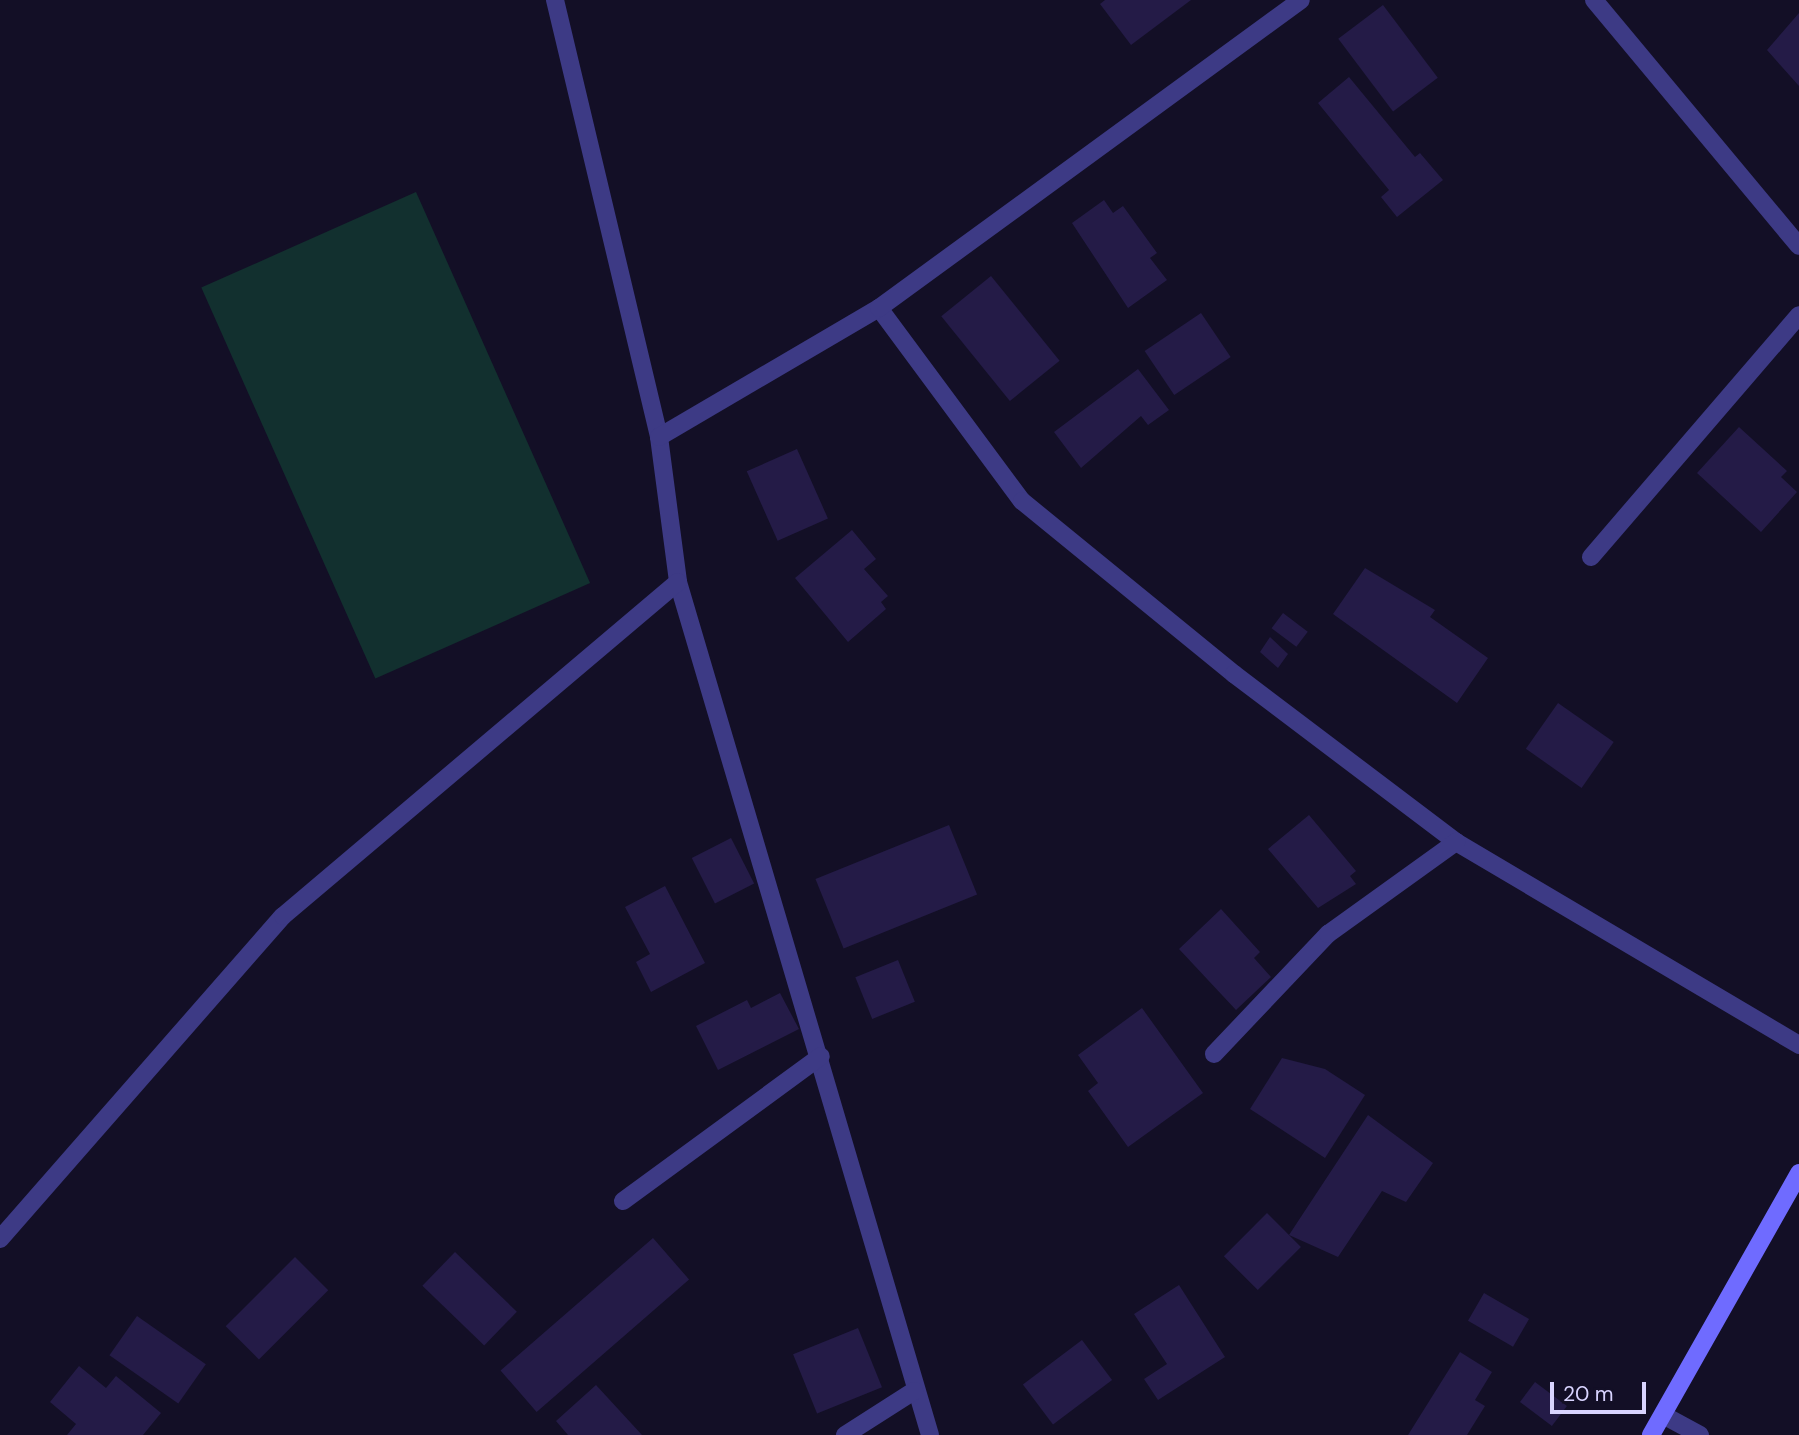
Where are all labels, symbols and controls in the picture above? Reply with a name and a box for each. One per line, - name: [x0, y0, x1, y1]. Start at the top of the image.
- scale bar: [1554, 1368, 1650, 1412]
- text: 20 m: [1563, 1380, 1614, 1408]

